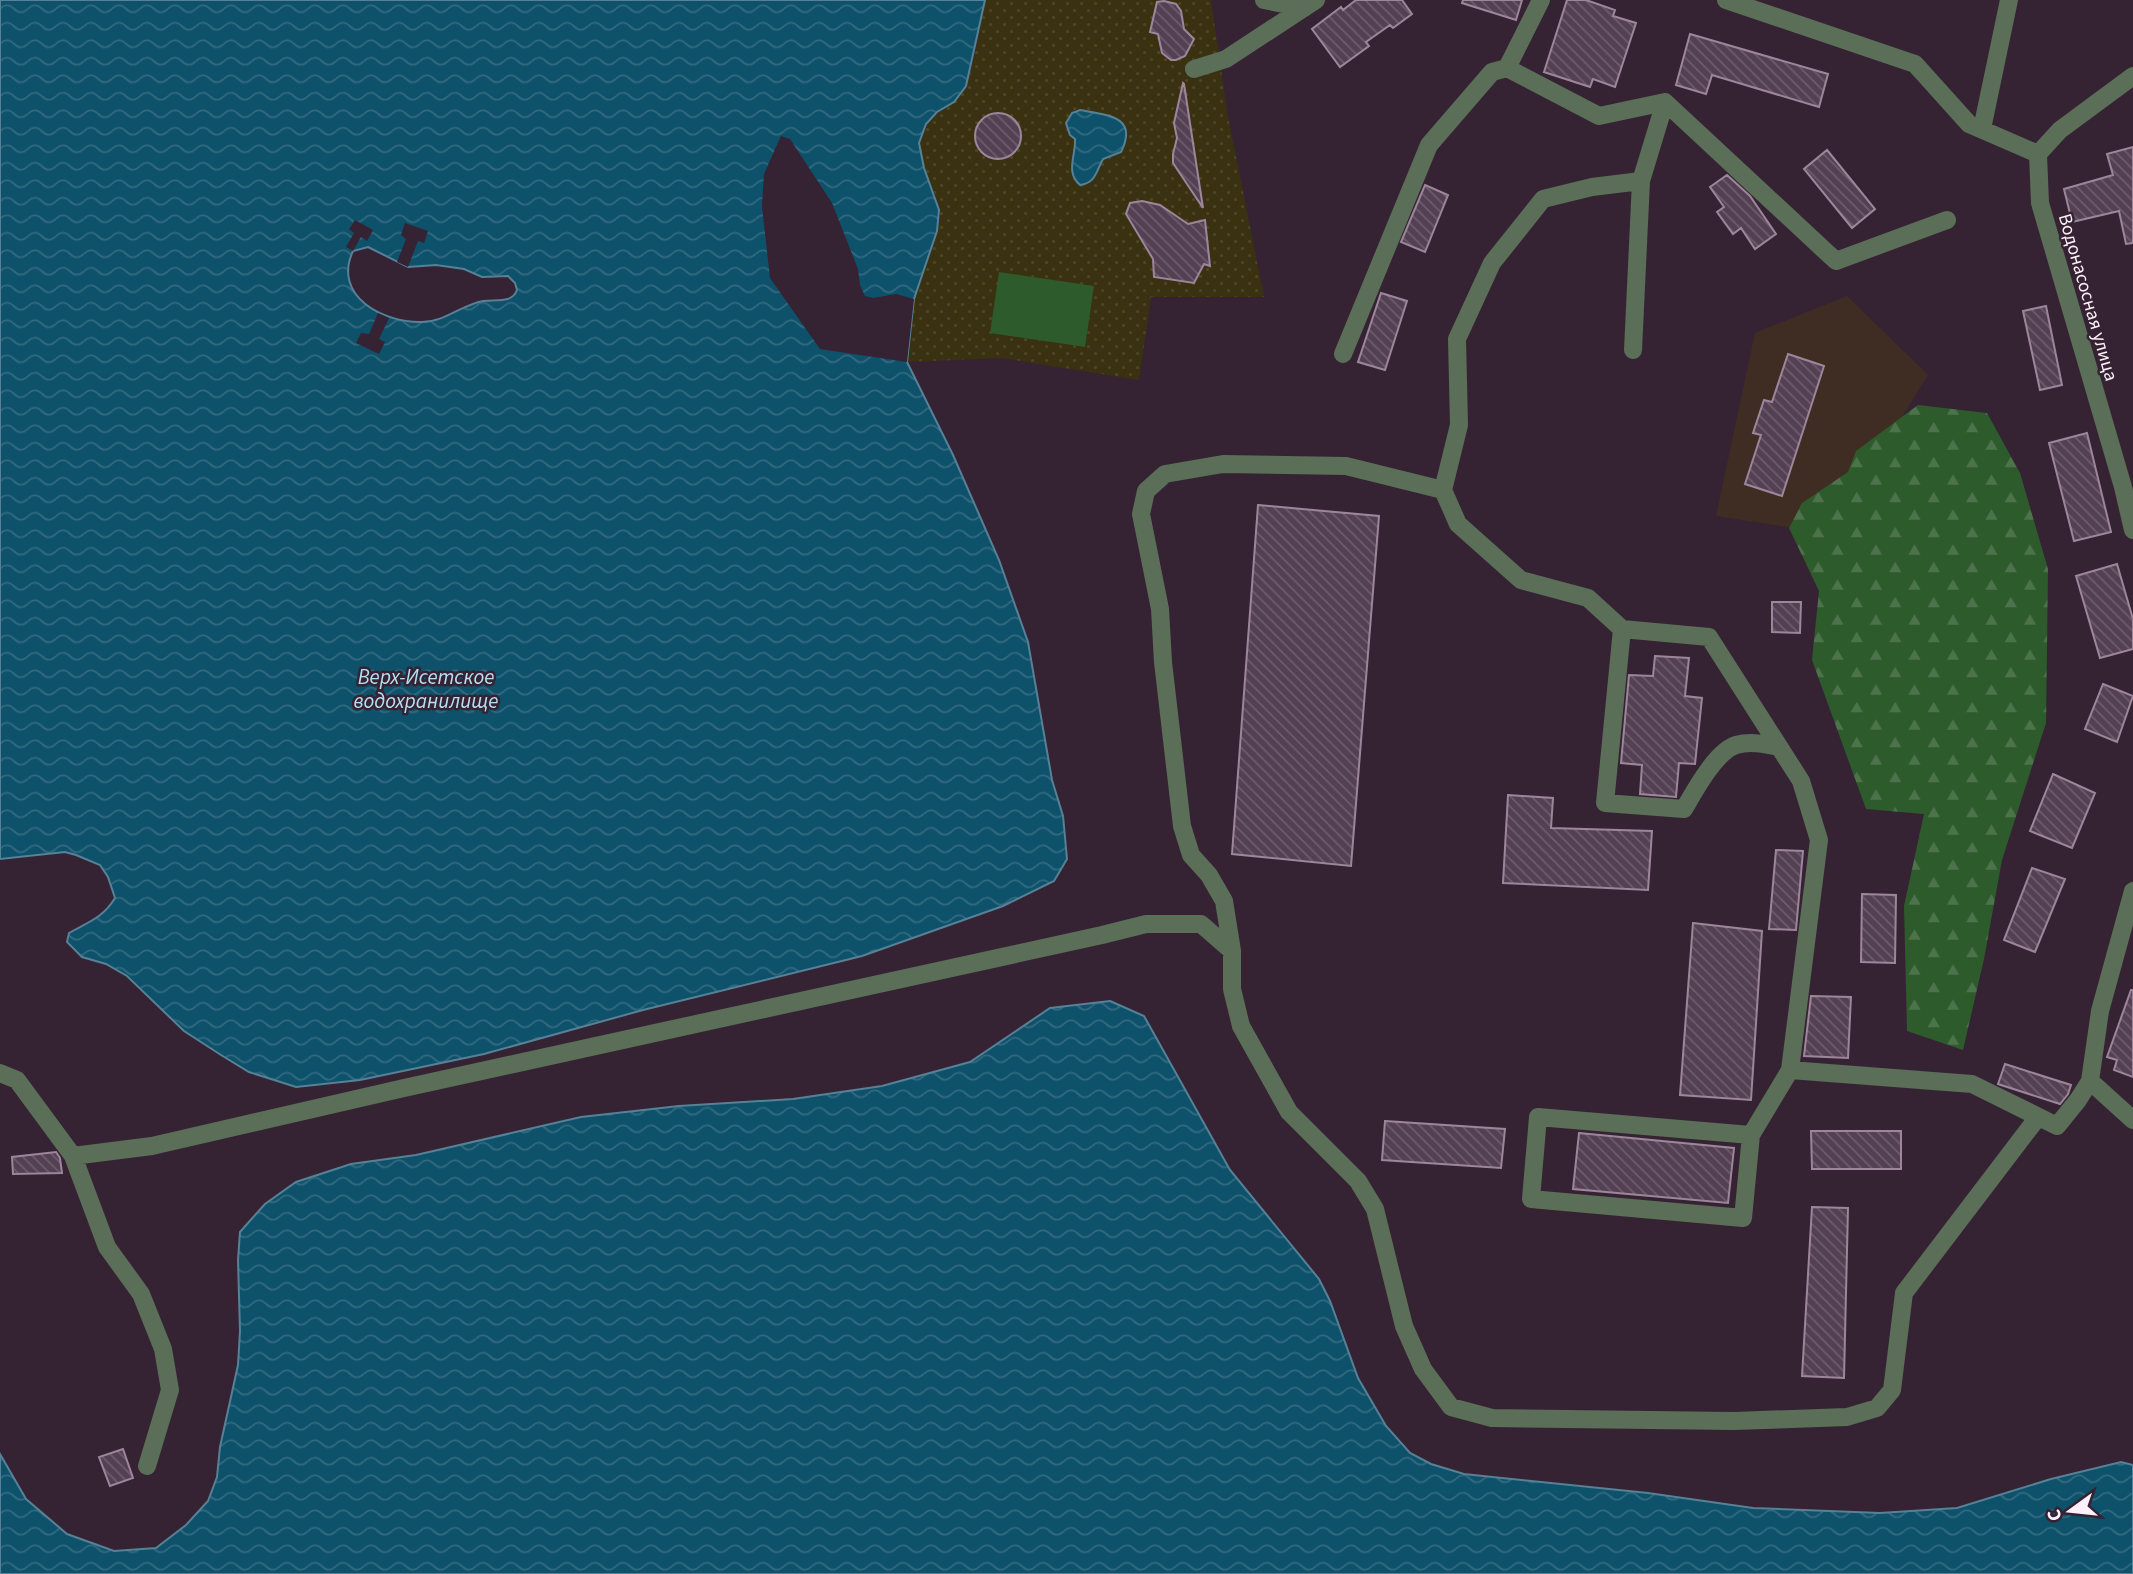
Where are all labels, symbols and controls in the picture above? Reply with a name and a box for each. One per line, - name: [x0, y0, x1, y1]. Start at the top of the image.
- street label: Водонасосная улица: [2051, 211, 2124, 384]
- water label: Верх-Исетское водохранилище: [354, 662, 498, 716]
- north arrow: [2035, 1476, 2105, 1546]
- text: С: [2041, 1506, 2069, 1524]

